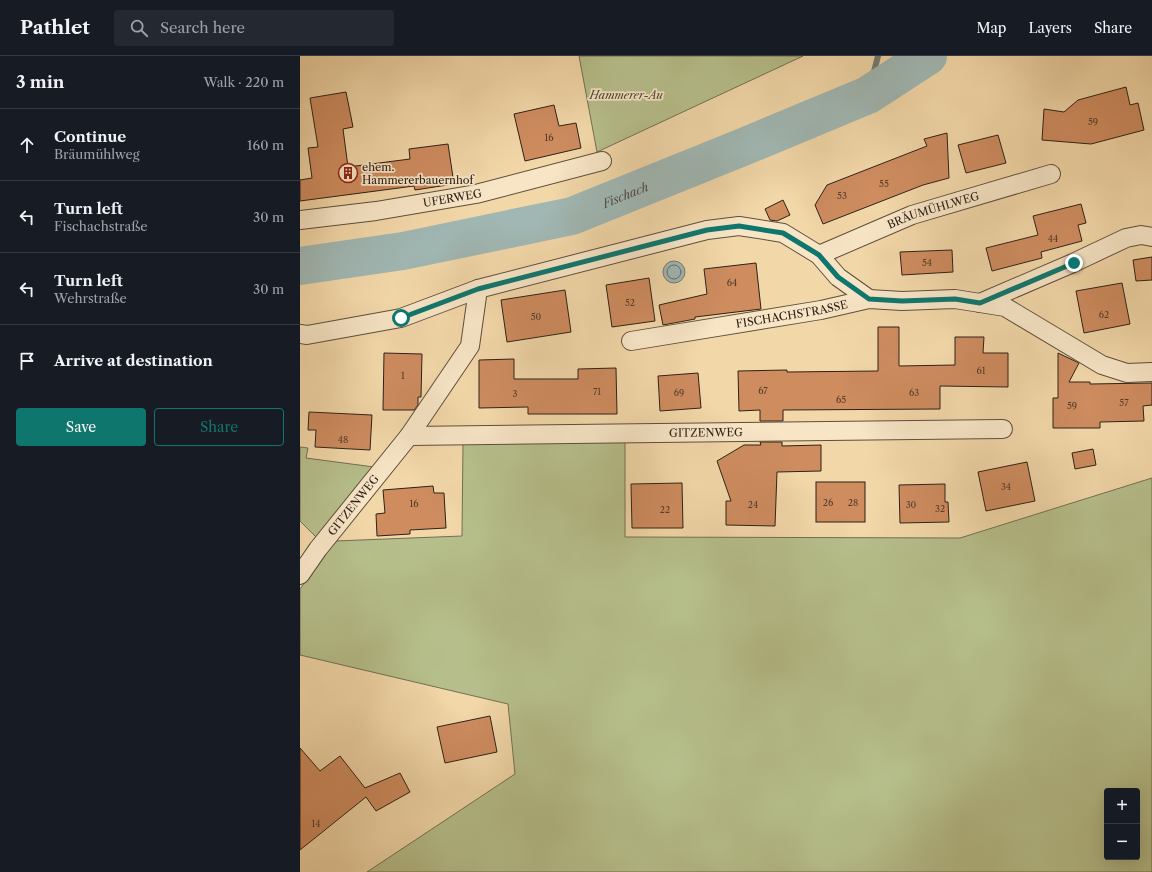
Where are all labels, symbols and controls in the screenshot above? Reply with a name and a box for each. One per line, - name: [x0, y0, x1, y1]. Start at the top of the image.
- search box: [114, 10, 394, 46]
- text: Pathlet: [20, 16, 90, 39]
- icon: search: [128, 17, 150, 39]
- text: Search here: [160, 18, 245, 37]
- text: Map: [976, 19, 1006, 37]
- text: Layers: [1028, 19, 1072, 37]
- text: Share: [1094, 19, 1132, 37]
- text: 3 min: [16, 72, 65, 92]
- text: Walk · 220 m: [204, 74, 284, 90]
- park label: Hammerer-Au: [588, 88, 663, 102]
- house number: 59: [1088, 116, 1098, 127]
- text: Continue: [54, 127, 126, 146]
- house number: 16: [544, 132, 554, 143]
- icon: ahead: [16, 134, 38, 156]
- text: 160 m: [247, 137, 284, 153]
- text: Bräumühlweg: [54, 146, 140, 162]
- place label: ehem. Hammererbauernhof: [362, 160, 476, 187]
- building icon: ehem. Hammererbauernhof: [337, 162, 359, 184]
- house number: 55: [879, 178, 889, 189]
- water label: Fischach: [599, 179, 650, 211]
- street label: UFERWEG: [422, 186, 483, 210]
- street label: BRÄUMÜHLWEG: [885, 189, 981, 232]
- house number: 53: [837, 190, 847, 201]
- text: Turn left: [54, 199, 123, 218]
- icon: left: [16, 206, 38, 228]
- text: 30 m: [253, 209, 284, 225]
- text: Fischachstraße: [54, 218, 148, 234]
- house number: 44: [1048, 233, 1058, 244]
- route end: [1065, 254, 1083, 272]
- house number: 54: [922, 257, 932, 268]
- text: Turn left: [54, 271, 123, 290]
- house number: 64: [727, 277, 737, 288]
- icon: left: [16, 278, 38, 300]
- text: 30 m: [253, 281, 284, 297]
- text: Wehrstraße: [54, 290, 127, 306]
- house number: 52: [625, 297, 635, 308]
- street label: FISCHACHSTRASSE: [735, 297, 849, 331]
- route start: [392, 309, 410, 327]
- house number: 62: [1099, 309, 1109, 320]
- house number: 50: [531, 311, 542, 322]
- icon: arrive: [16, 350, 38, 372]
- text: Arrive at destination: [54, 351, 213, 370]
- house number: 61: [976, 365, 986, 376]
- house number: 1: [401, 370, 405, 381]
- house number: 67: [758, 385, 768, 396]
- house number: 71: [593, 386, 601, 397]
- house number: 69: [674, 387, 684, 398]
- house number: 63: [909, 387, 919, 398]
- house number: 3: [513, 388, 518, 399]
- house number: 65: [836, 394, 846, 405]
- house number: 57: [1119, 397, 1129, 408]
- house number: 59: [1067, 400, 1077, 411]
- button: Save: [16, 408, 146, 446]
- button: Share: [154, 408, 284, 446]
- street label: GITZENWEG: [669, 425, 743, 440]
- house number: 48: [338, 434, 348, 445]
- street label: GITZENWEG: [325, 472, 382, 538]
- house number: 34: [1001, 481, 1011, 492]
- house number: 26: [823, 497, 833, 508]
- house number: 28: [848, 497, 858, 508]
- house number: 16: [409, 498, 419, 509]
- house number: 24: [748, 499, 758, 510]
- house number: 30: [906, 499, 917, 510]
- house number: 32: [935, 503, 945, 514]
- house number: 22: [660, 504, 670, 515]
- map controls: [1104, 788, 1140, 860]
- button: +: [1104, 788, 1140, 824]
- house number: 14: [312, 818, 321, 829]
- button: −: [1104, 824, 1140, 860]

